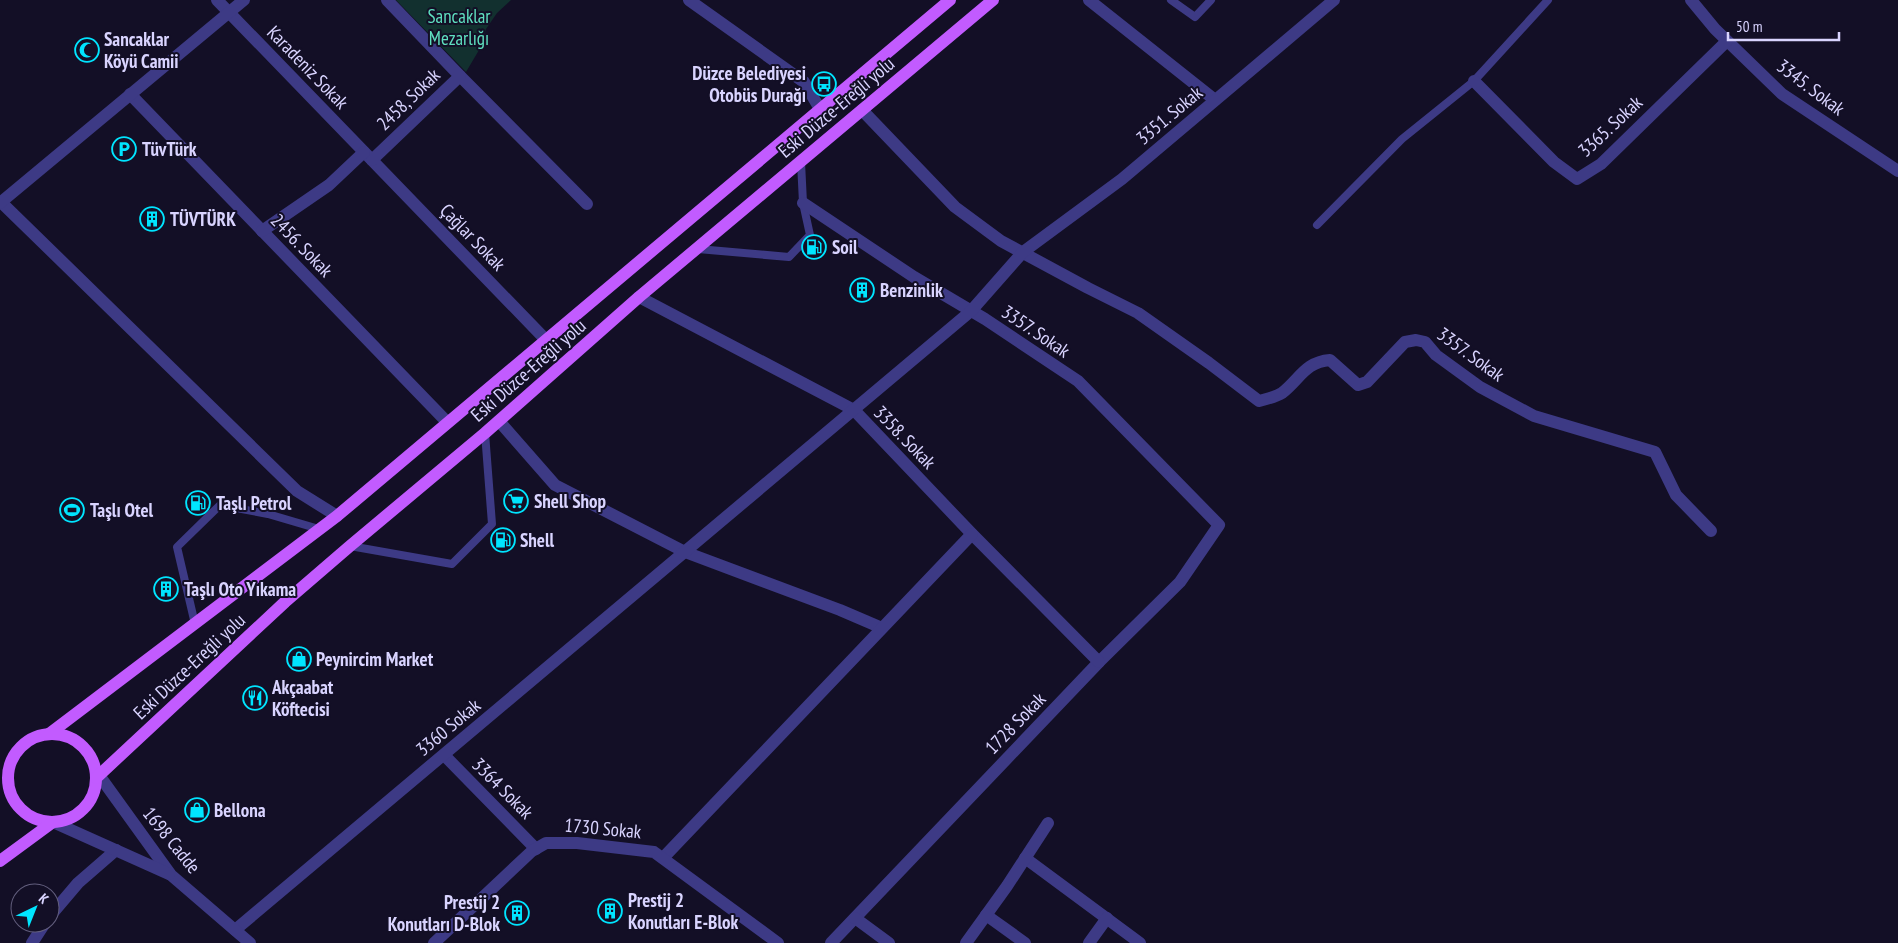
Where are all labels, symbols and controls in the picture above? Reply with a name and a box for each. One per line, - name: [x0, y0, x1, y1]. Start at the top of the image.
- park label: Sancaklar Mezarlığı: [427, 4, 491, 50]
- scale bar: [1728, 10, 1839, 42]
- text: 50 m: [1736, 17, 1762, 36]
- street label: Karadeniz Sokak: [262, 20, 354, 114]
- place label: Sancaklar Köyü Camii: [104, 27, 179, 73]
- mosque icon: Sancaklar Köyü Camii: [74, 37, 100, 63]
- street label: Eski Düzce-Ereğli yolu: [773, 51, 899, 163]
- street label: 3345. Sokak: [1772, 54, 1850, 121]
- place label: Düzce Belediyesi Otobüs Durağı: [692, 61, 806, 107]
- street label: 2458, Sokak: [371, 62, 445, 135]
- bus stop icon: Düzce Belediyesi Otobüs Durağı: [811, 71, 837, 97]
- street label: 3351. Sokak: [1131, 80, 1207, 150]
- street label: 3365. Sokak: [1573, 90, 1648, 162]
- parking icon: TüvTürk: [111, 136, 137, 162]
- place label: TüvTürk: [142, 137, 197, 161]
- street label: Çağlar Sokak: [435, 198, 511, 276]
- building icon: TÜVTÜRK: [139, 206, 165, 232]
- place label: TÜVTÜRK: [170, 207, 236, 231]
- street label: 2456. Sokak: [266, 208, 339, 282]
- fuel station icon: Soil: [801, 234, 827, 260]
- place label: Soil: [832, 235, 858, 259]
- building icon: Benzinlik: [849, 277, 875, 303]
- place label: Benzinlik: [880, 278, 943, 302]
- street label: 3357. Sokak: [997, 299, 1075, 363]
- street label: Eski Düzce-Ereğli yolu: [466, 314, 590, 426]
- street label: 3357. Sokak: [1433, 322, 1510, 387]
- street label: 3358. Sokak: [869, 400, 942, 474]
- supermarket icon: Shell Shop: [503, 488, 529, 514]
- place label: Shell Shop: [534, 489, 606, 513]
- fuel station icon: Taşlı Petrol: [185, 490, 211, 516]
- place label: Taşlı Petrol: [216, 491, 292, 515]
- sports icon: Taşlı Otel: [59, 497, 85, 523]
- place label: Taşlı Otel: [90, 498, 154, 522]
- fuel station icon: Shell: [490, 527, 516, 553]
- place label: Shell: [520, 528, 555, 552]
- building icon: Taşlı Oto Yıkama: [153, 576, 179, 602]
- place label: Taşlı Oto Yıkama: [184, 577, 296, 601]
- street label: Eski Düzce-Ereğli yolu: [128, 608, 250, 724]
- shop icon: Peynircim Market: [286, 646, 312, 672]
- place label: Peynircim Market: [316, 647, 434, 671]
- place label: Akçaabat Köftecisi: [271, 675, 334, 721]
- restaurant icon: Akçaabat Köftecisi: [242, 685, 268, 711]
- street label: 1728 Sokak: [980, 687, 1051, 759]
- street label: 3360 Sokak: [411, 693, 486, 761]
- street label: 3364 Sokak: [467, 752, 539, 824]
- shop icon: Bellona: [184, 797, 210, 823]
- place label: Bellona: [214, 798, 266, 822]
- street label: 1698 Cadde: [138, 802, 206, 878]
- street label: 1730 Sokak: [564, 813, 643, 843]
- north arrow: [10, 883, 60, 933]
- place label: Prestij 2 Konutları E-Blok: [628, 888, 739, 934]
- text: K: [35, 889, 53, 908]
- place label: Prestij 2 Konutları D-Blok: [388, 890, 500, 936]
- building icon: Prestij 2 Konutları E-Blok: [597, 898, 623, 924]
- building icon: Prestij 2 Konutları D-Blok: [504, 900, 530, 926]

